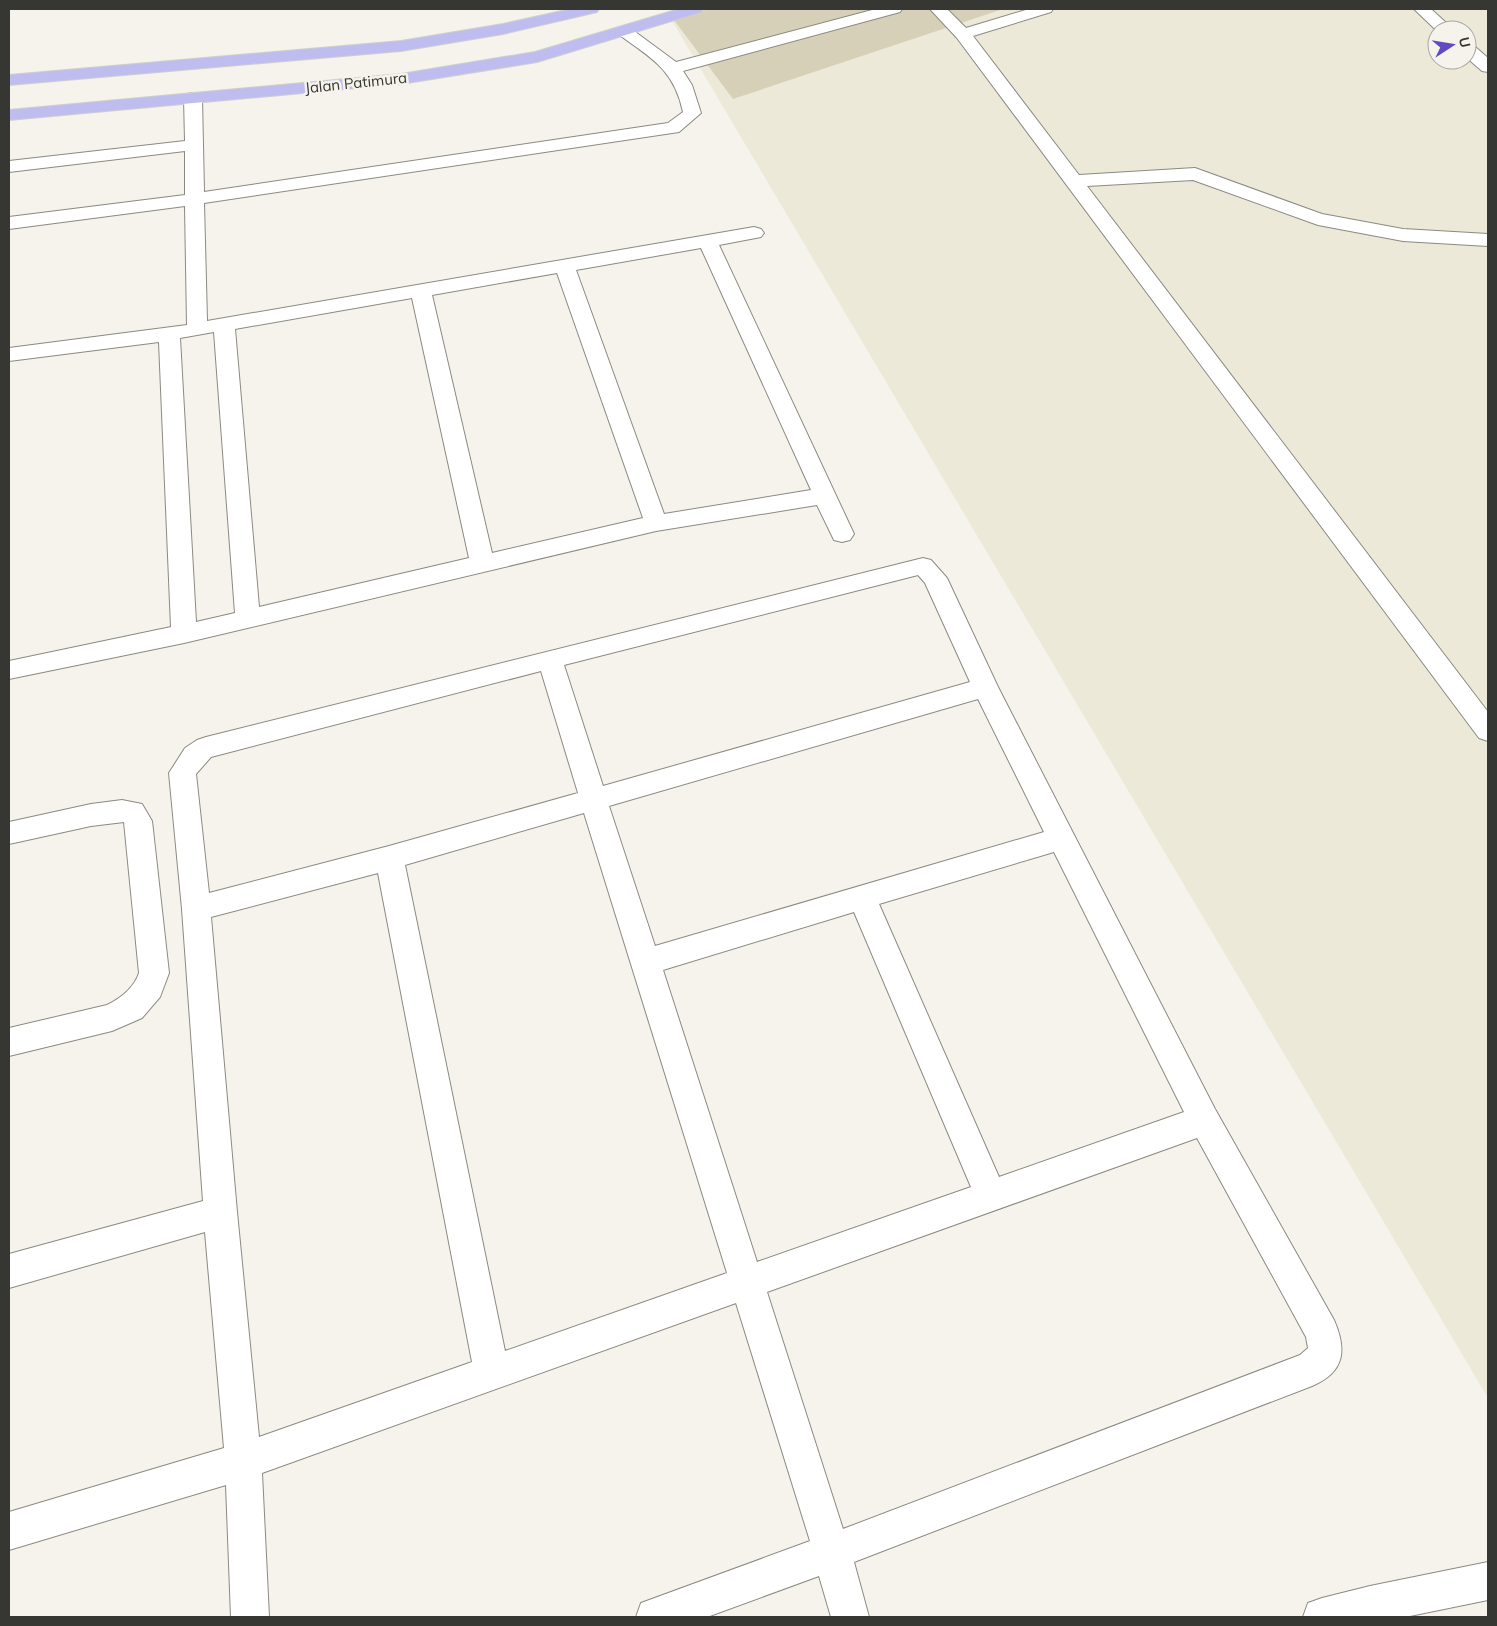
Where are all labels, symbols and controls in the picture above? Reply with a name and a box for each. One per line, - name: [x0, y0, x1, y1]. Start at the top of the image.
- north arrow: [1427, 20, 1477, 70]
- text: U: [1455, 35, 1475, 49]
- street label: Jalan Patimura: [304, 68, 408, 97]

